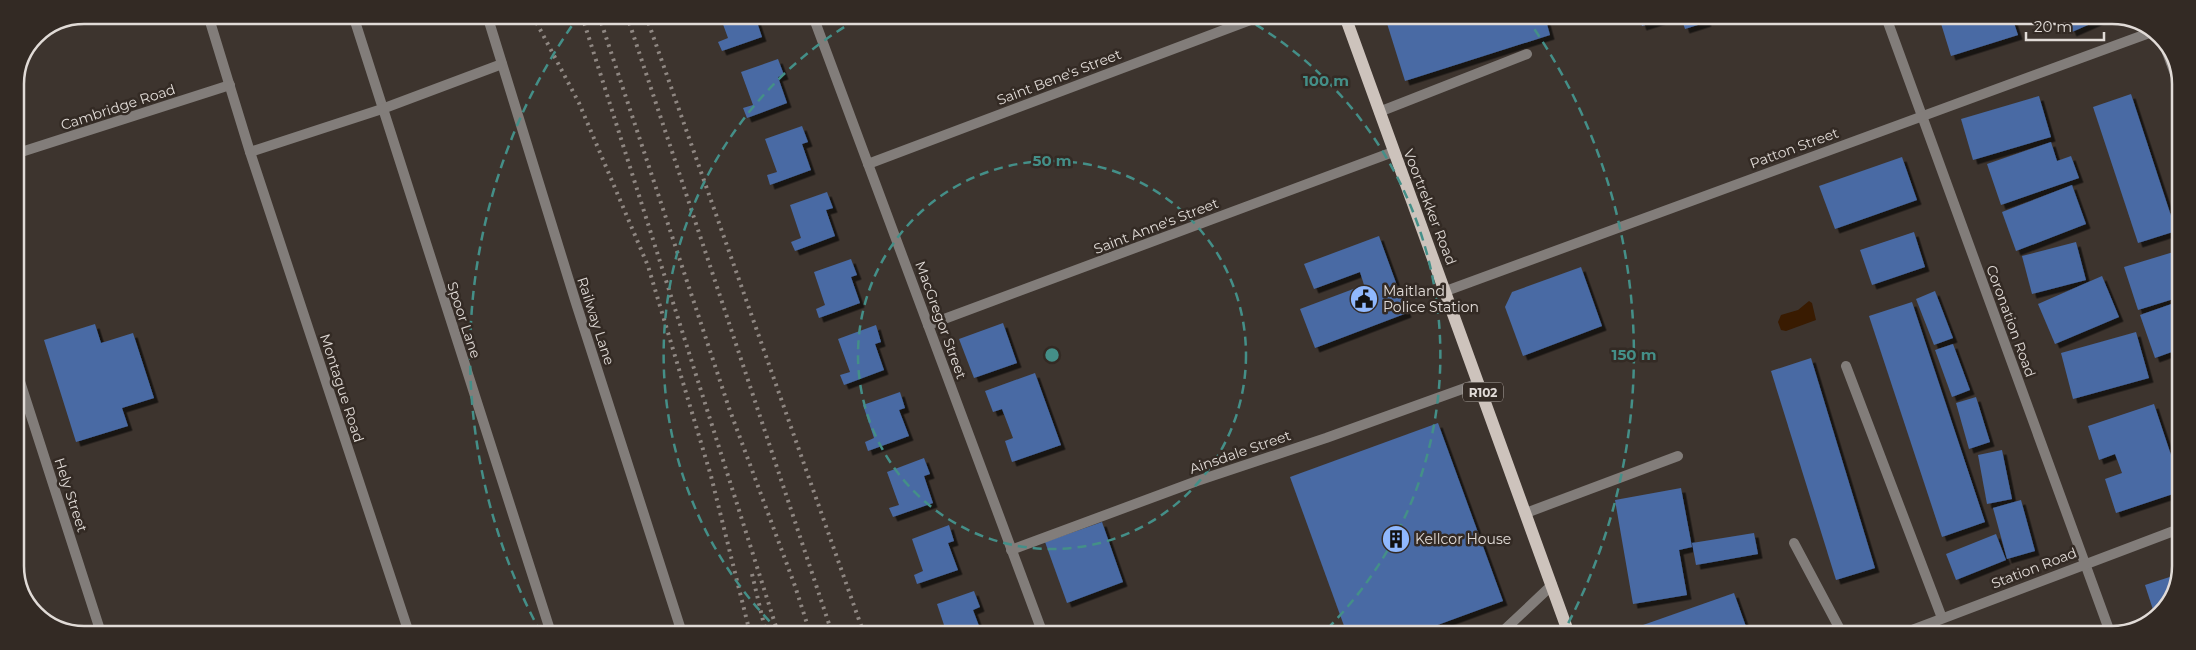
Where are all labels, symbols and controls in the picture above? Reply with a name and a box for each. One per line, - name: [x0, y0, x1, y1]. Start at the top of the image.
- scale bar: [2026, 10, 2104, 42]
- text: 20 m: [2034, 17, 2072, 36]
- street label: Saint Bene's Street: [994, 45, 1124, 109]
- text: 100 m: [1303, 71, 1349, 90]
- street label: Cambridge Road: [58, 80, 178, 134]
- street label: Patton Street: [1747, 123, 1841, 172]
- street label: Voortrekker Road: [1400, 146, 1460, 268]
- text: 50 m: [1032, 151, 1072, 170]
- street label: Saint Anne's Street: [1091, 194, 1221, 258]
- street label: MacGregor Street: [911, 259, 971, 382]
- street label: Coronation Road: [1982, 262, 2040, 380]
- street label: Railway Lane: [573, 275, 619, 367]
- street label: Spoor Lane: [443, 279, 485, 361]
- place label: Maitland Police Station: [1383, 282, 1479, 316]
- public building icon: Maitland Police Station: [1349, 284, 1379, 314]
- street label: Montague Road: [316, 331, 368, 445]
- text: 150 m: [1612, 345, 1656, 364]
- centre of rings: [1043, 346, 1061, 364]
- road number: R102: [1463, 382, 1503, 402]
- street label: Ainsdale Street: [1187, 426, 1293, 478]
- street label: Hely Street: [51, 456, 92, 535]
- building icon: Kellcor House: [1381, 524, 1411, 554]
- place label: Kellcor House: [1415, 530, 1511, 548]
- street label: Station Road: [1989, 543, 2079, 593]

